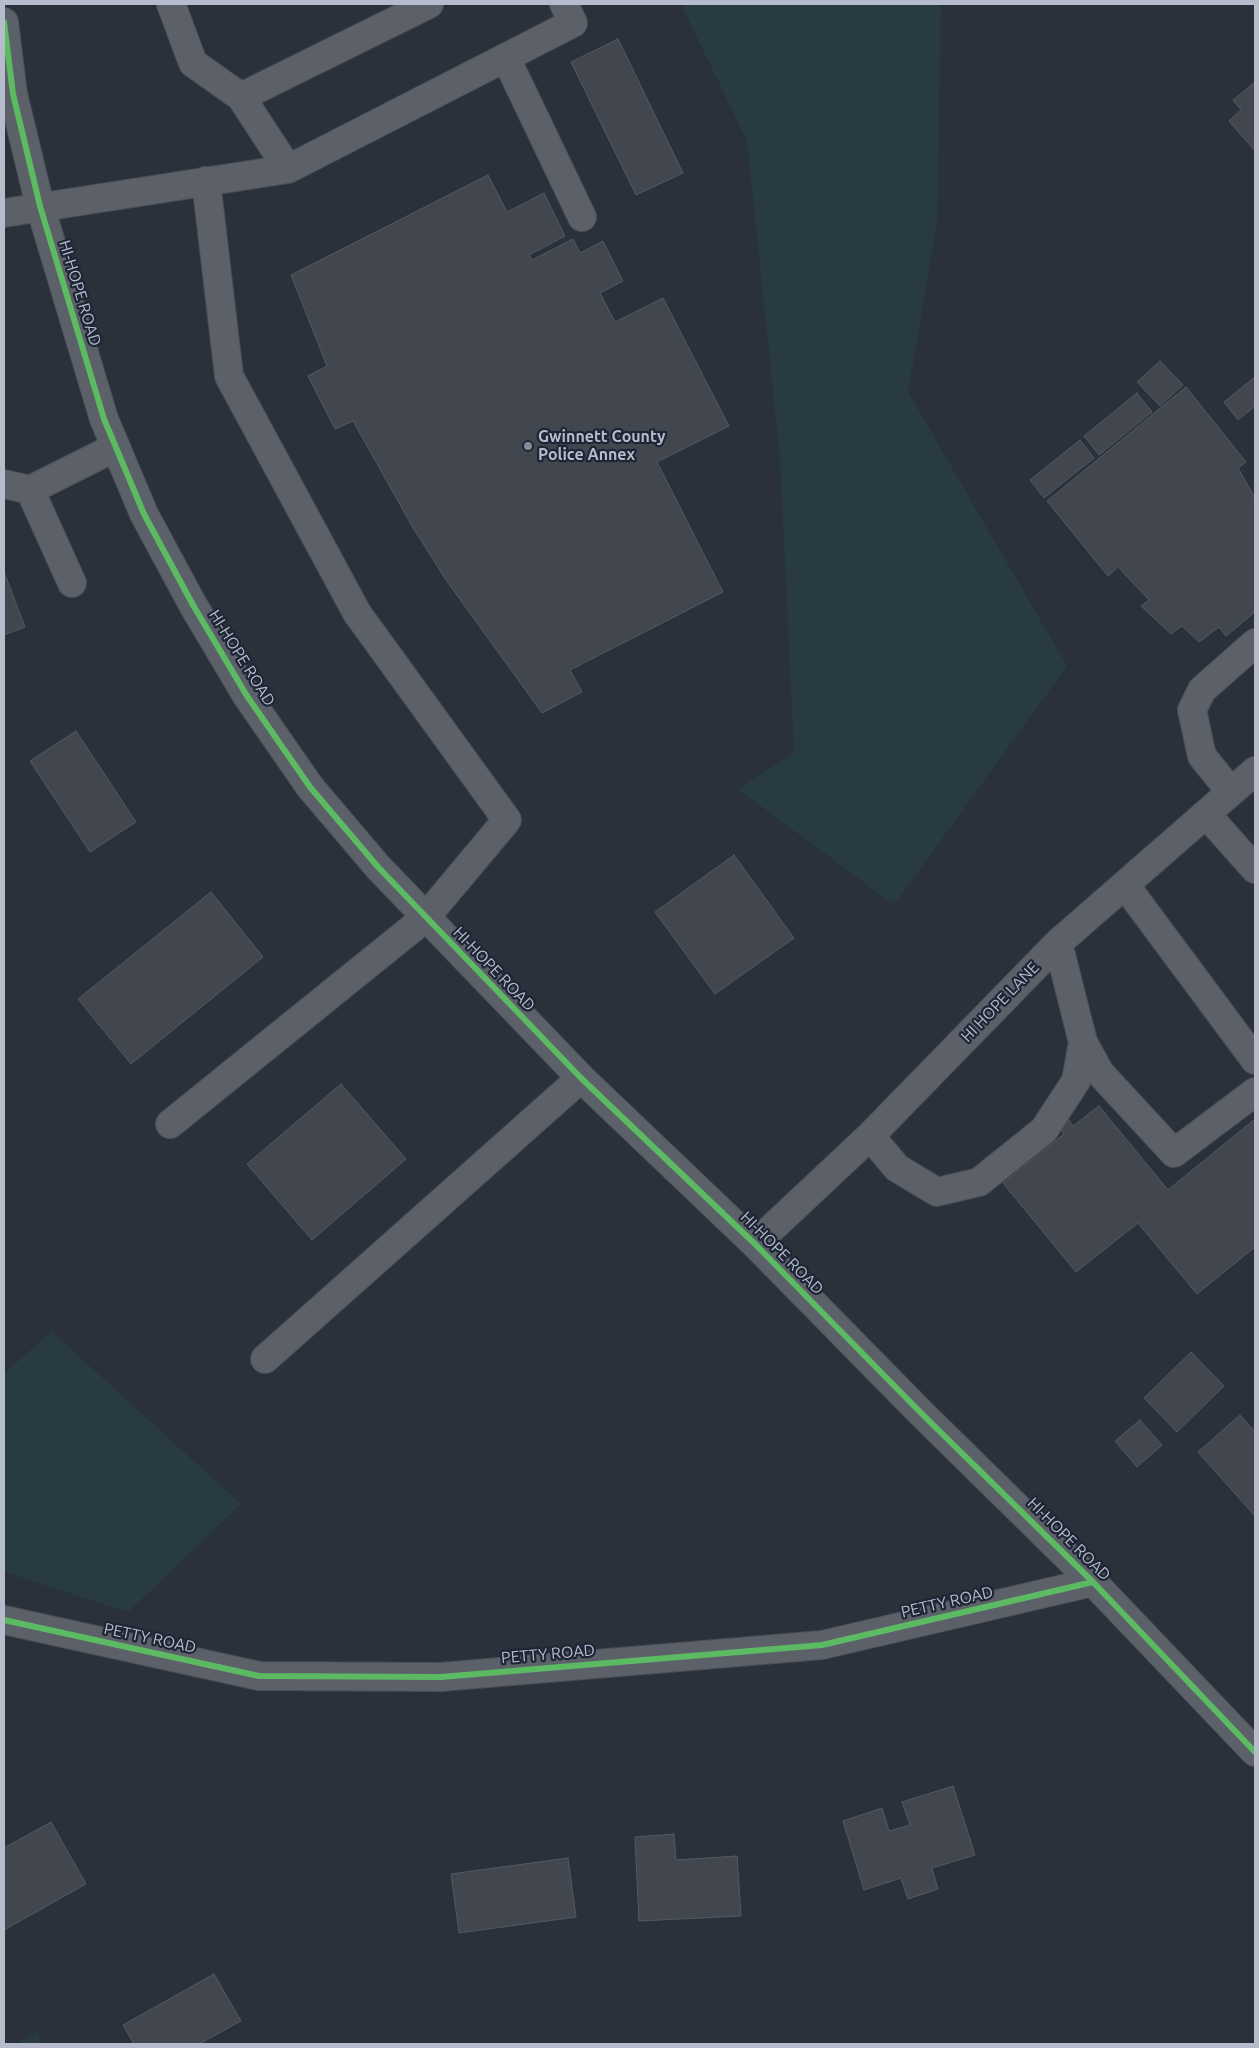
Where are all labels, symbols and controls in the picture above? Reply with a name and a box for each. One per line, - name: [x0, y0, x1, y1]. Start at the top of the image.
- street label: HI-HOPE ROAD: [55, 238, 105, 348]
- place label: Gwinnett County Police Annex: [538, 427, 665, 465]
- marker: Gwinnett County Police Annex: [522, 440, 534, 452]
- street label: HI-HOPE ROAD: [205, 606, 279, 710]
- street label: HI-HOPE ROAD: [449, 923, 539, 1015]
- street label: HI HOPE LANE: [957, 958, 1043, 1046]
- street label: HI-HOPE ROAD: [736, 1207, 828, 1299]
- street label: HI-HOPE ROAD: [1023, 1493, 1115, 1585]
- street label: PETTY ROAD: [899, 1582, 995, 1622]
- street label: PETTY ROAD: [102, 1619, 198, 1657]
- street label: PETTY ROAD: [500, 1640, 596, 1668]

